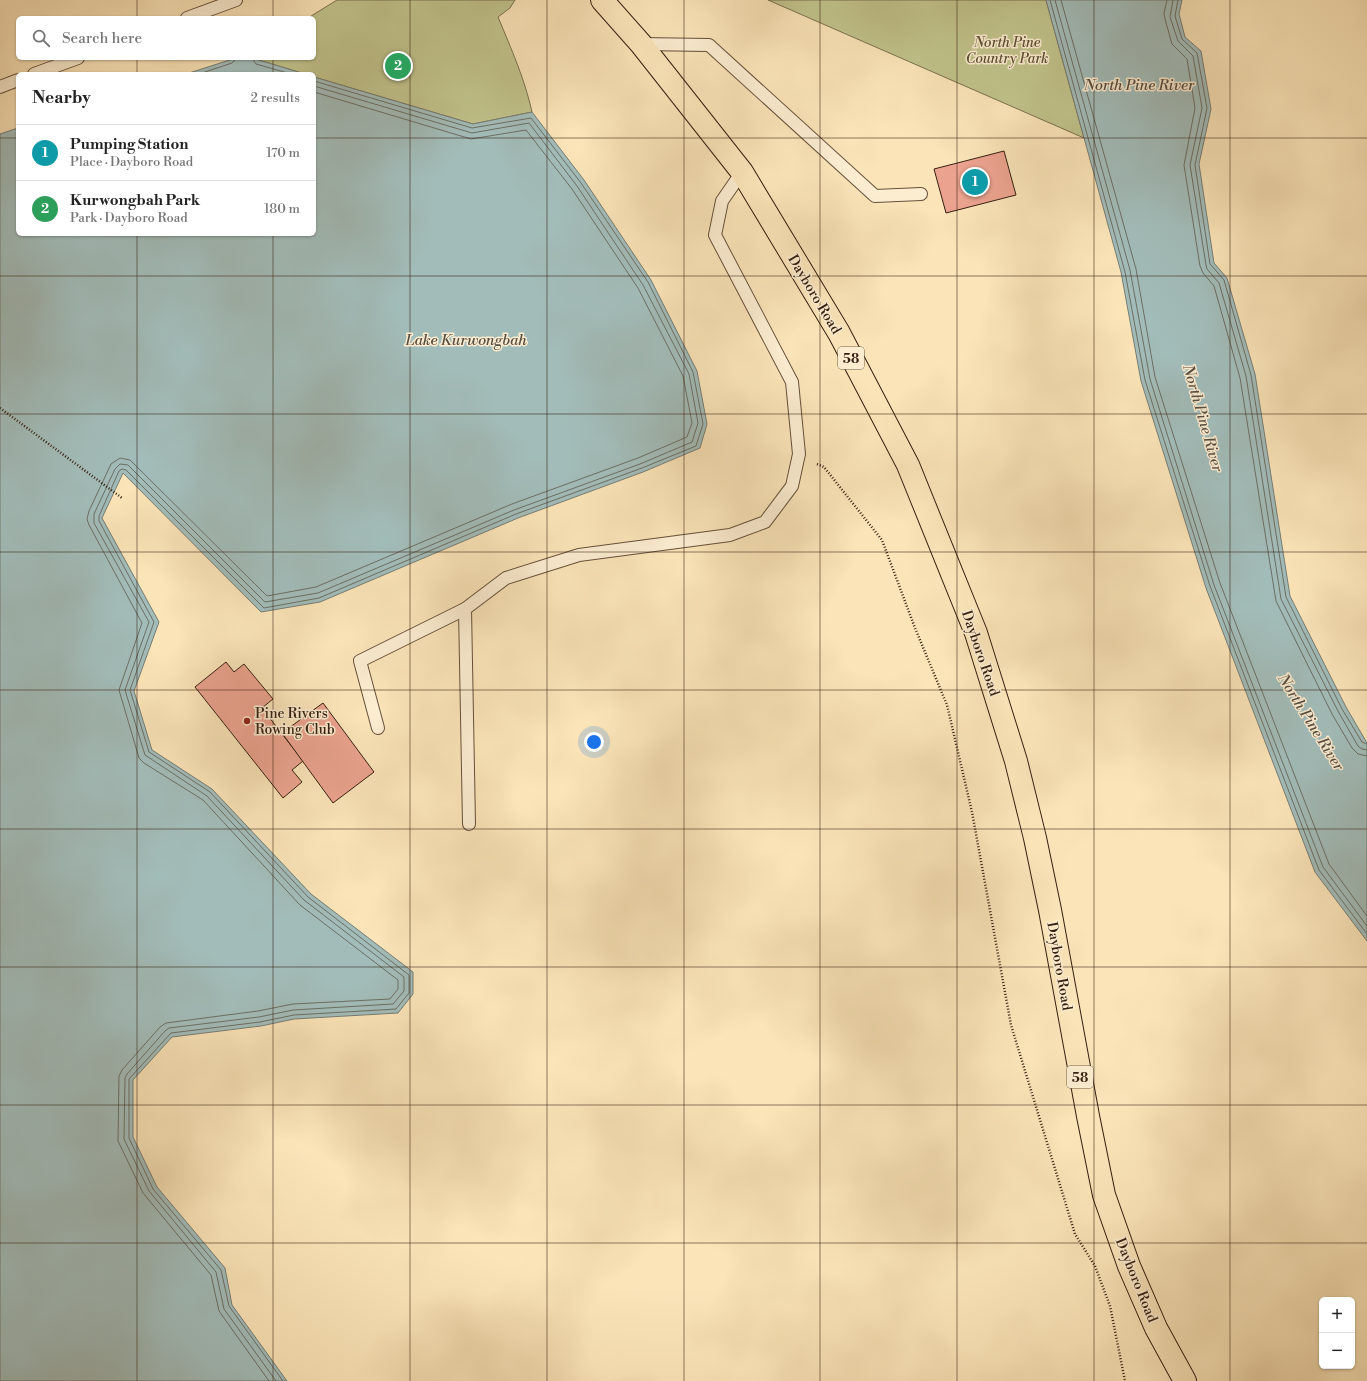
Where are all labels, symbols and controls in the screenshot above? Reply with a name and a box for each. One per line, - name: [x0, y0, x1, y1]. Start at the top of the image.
- search box: [16, 16, 316, 60]
- icon: search: [30, 27, 52, 49]
- text: Search here: [62, 29, 142, 48]
- park label: North Pine Country Park: [966, 34, 1048, 68]
- pin: 2: [385, 51, 411, 81]
- water label: North Pine River: [1083, 76, 1195, 95]
- text: Nearby: [32, 87, 91, 109]
- text: 2 results: [251, 90, 300, 106]
- text: Pumping Station: [70, 135, 188, 154]
- text: 1: [42, 145, 48, 161]
- text: 170 m: [266, 145, 300, 161]
- text: Place · Dayboro Road: [70, 154, 193, 170]
- pin: 1: [962, 167, 988, 197]
- text: Kurwongbah Park: [70, 191, 200, 210]
- text: 2: [41, 201, 49, 217]
- text: 180 m: [264, 201, 300, 217]
- text: Park · Dayboro Road: [70, 210, 188, 226]
- street label: Dayboro Road: [783, 251, 845, 338]
- water label: Lake Kurwongbah: [404, 331, 527, 350]
- road number: 58: [838, 347, 864, 369]
- water label: North Pine River: [1178, 361, 1227, 475]
- street label: Dayboro Road: [957, 608, 1003, 699]
- water label: North Pine River: [1273, 669, 1348, 775]
- place label: Pine Rivers Rowing Club: [255, 705, 335, 739]
- marker: Pine Rivers Rowing Club: [242, 716, 252, 726]
- your location: [584, 732, 604, 752]
- street label: Dayboro Road: [1042, 920, 1076, 1012]
- road number: 58: [1067, 1066, 1093, 1088]
- street label: Dayboro Road: [1111, 1235, 1161, 1325]
- map controls: [1319, 1297, 1355, 1369]
- button: +: [1319, 1297, 1355, 1333]
- button: −: [1319, 1333, 1355, 1369]

